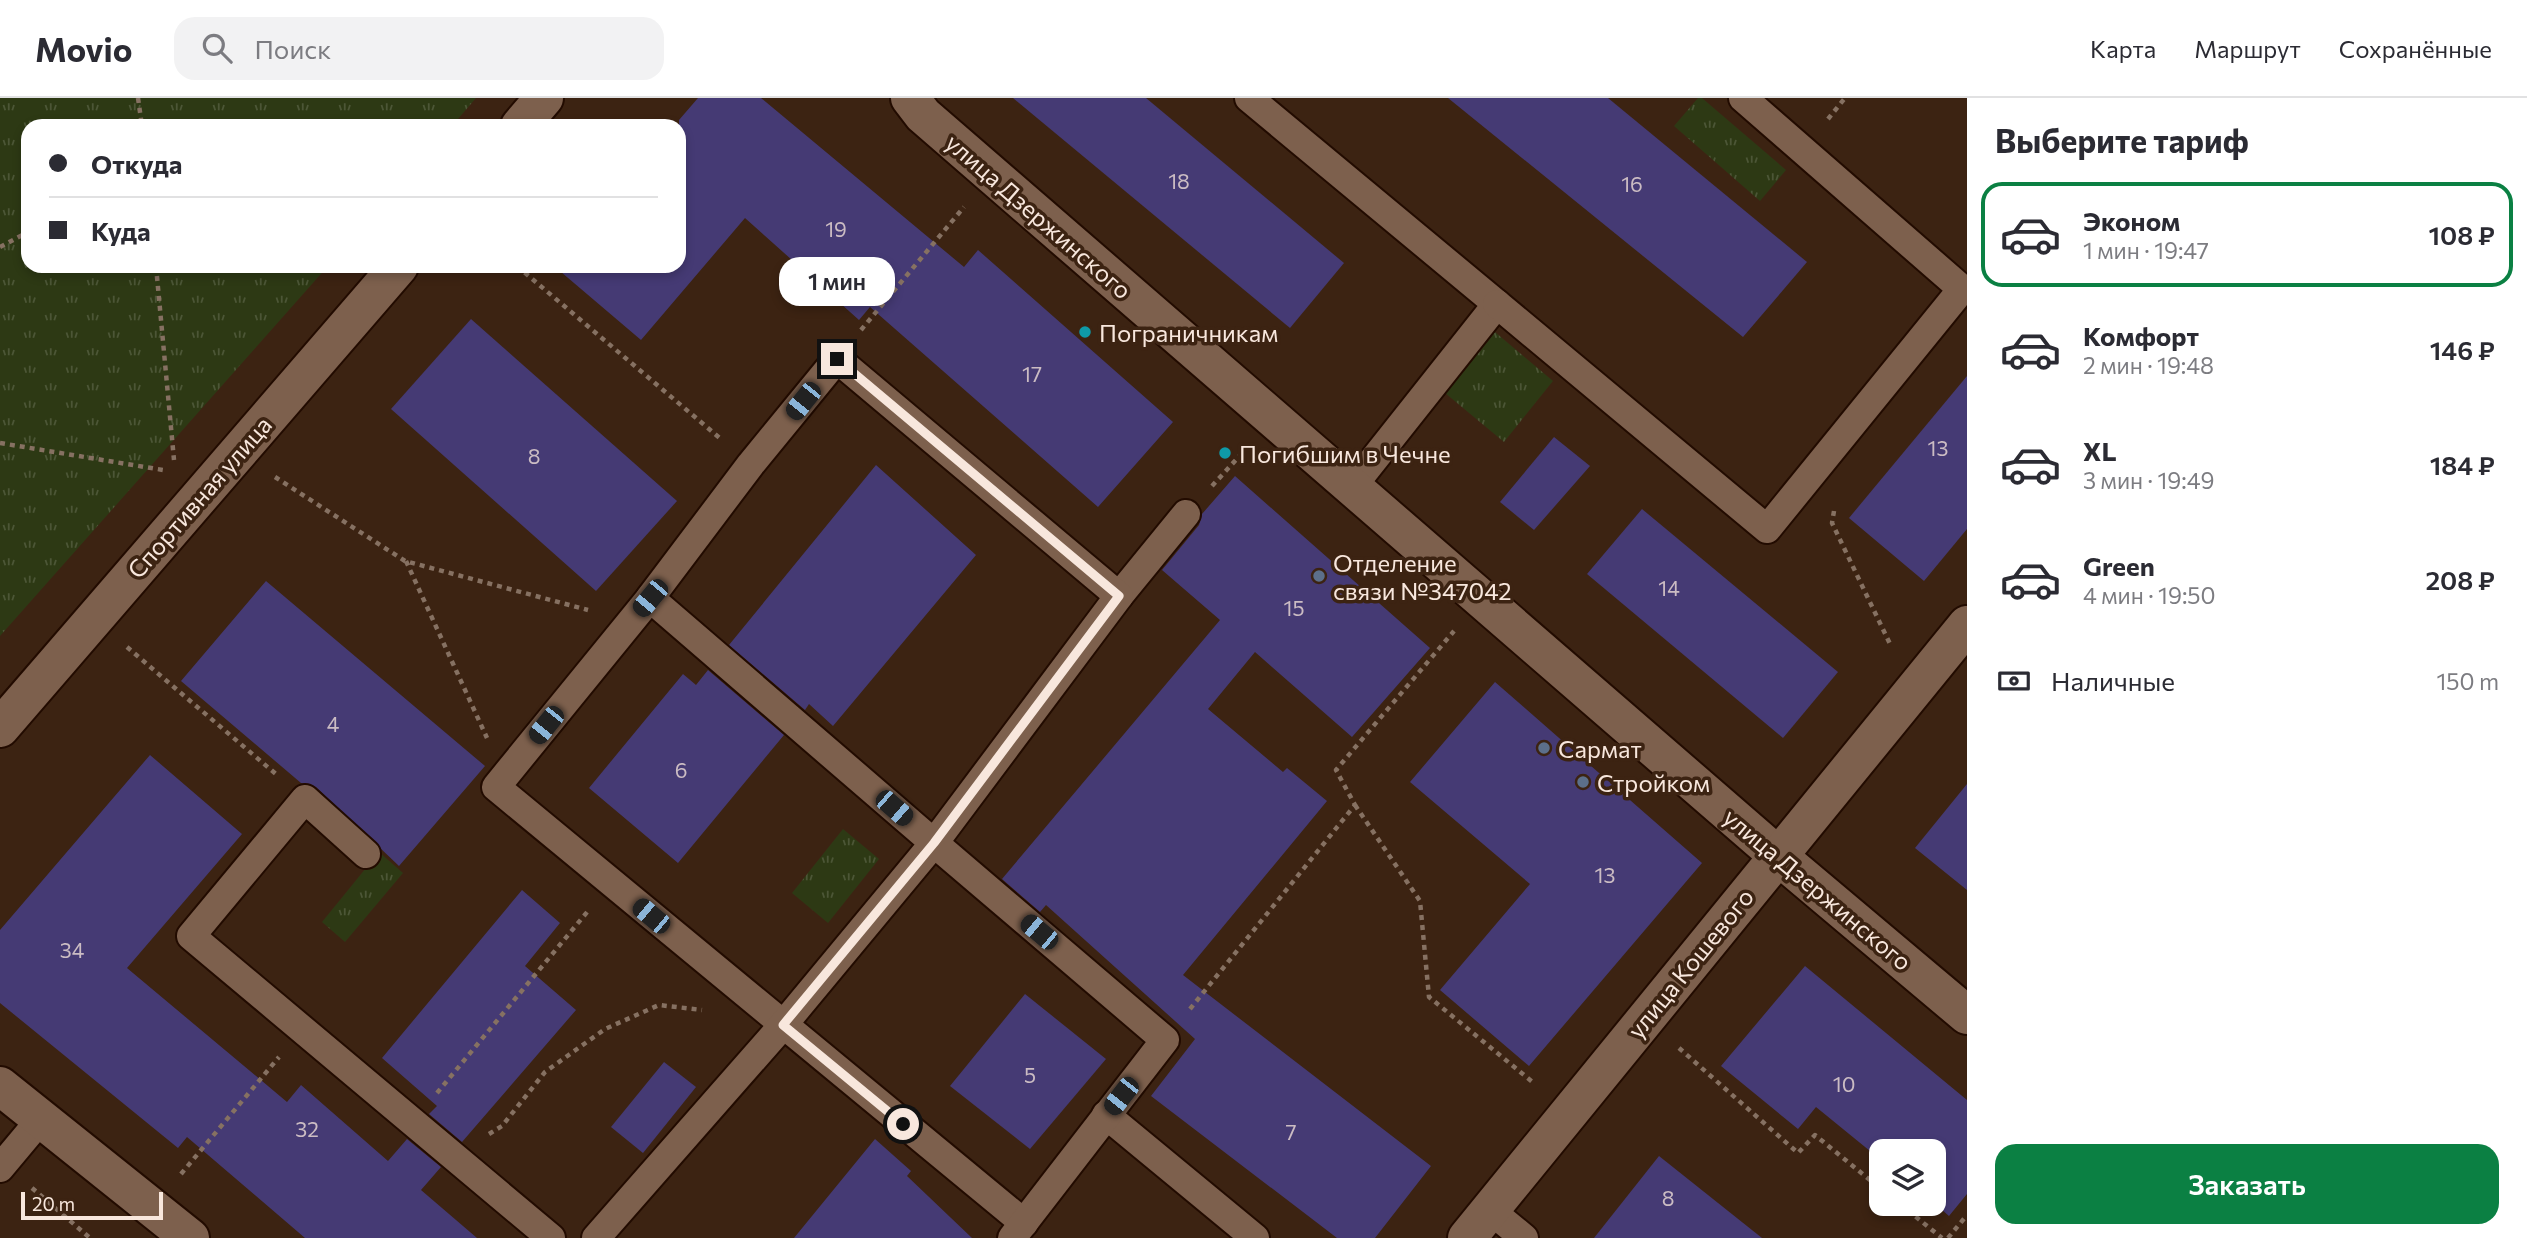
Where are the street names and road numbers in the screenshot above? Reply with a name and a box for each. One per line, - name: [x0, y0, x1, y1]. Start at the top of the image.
- street label: улица Дзержинского: [940, 127, 1138, 305]
- street label: Спортивная улица: [121, 410, 277, 584]
- street label: улица Дзержинского: [1718, 802, 1918, 976]
- street label: улица Кошевого: [1621, 882, 1759, 1044]

